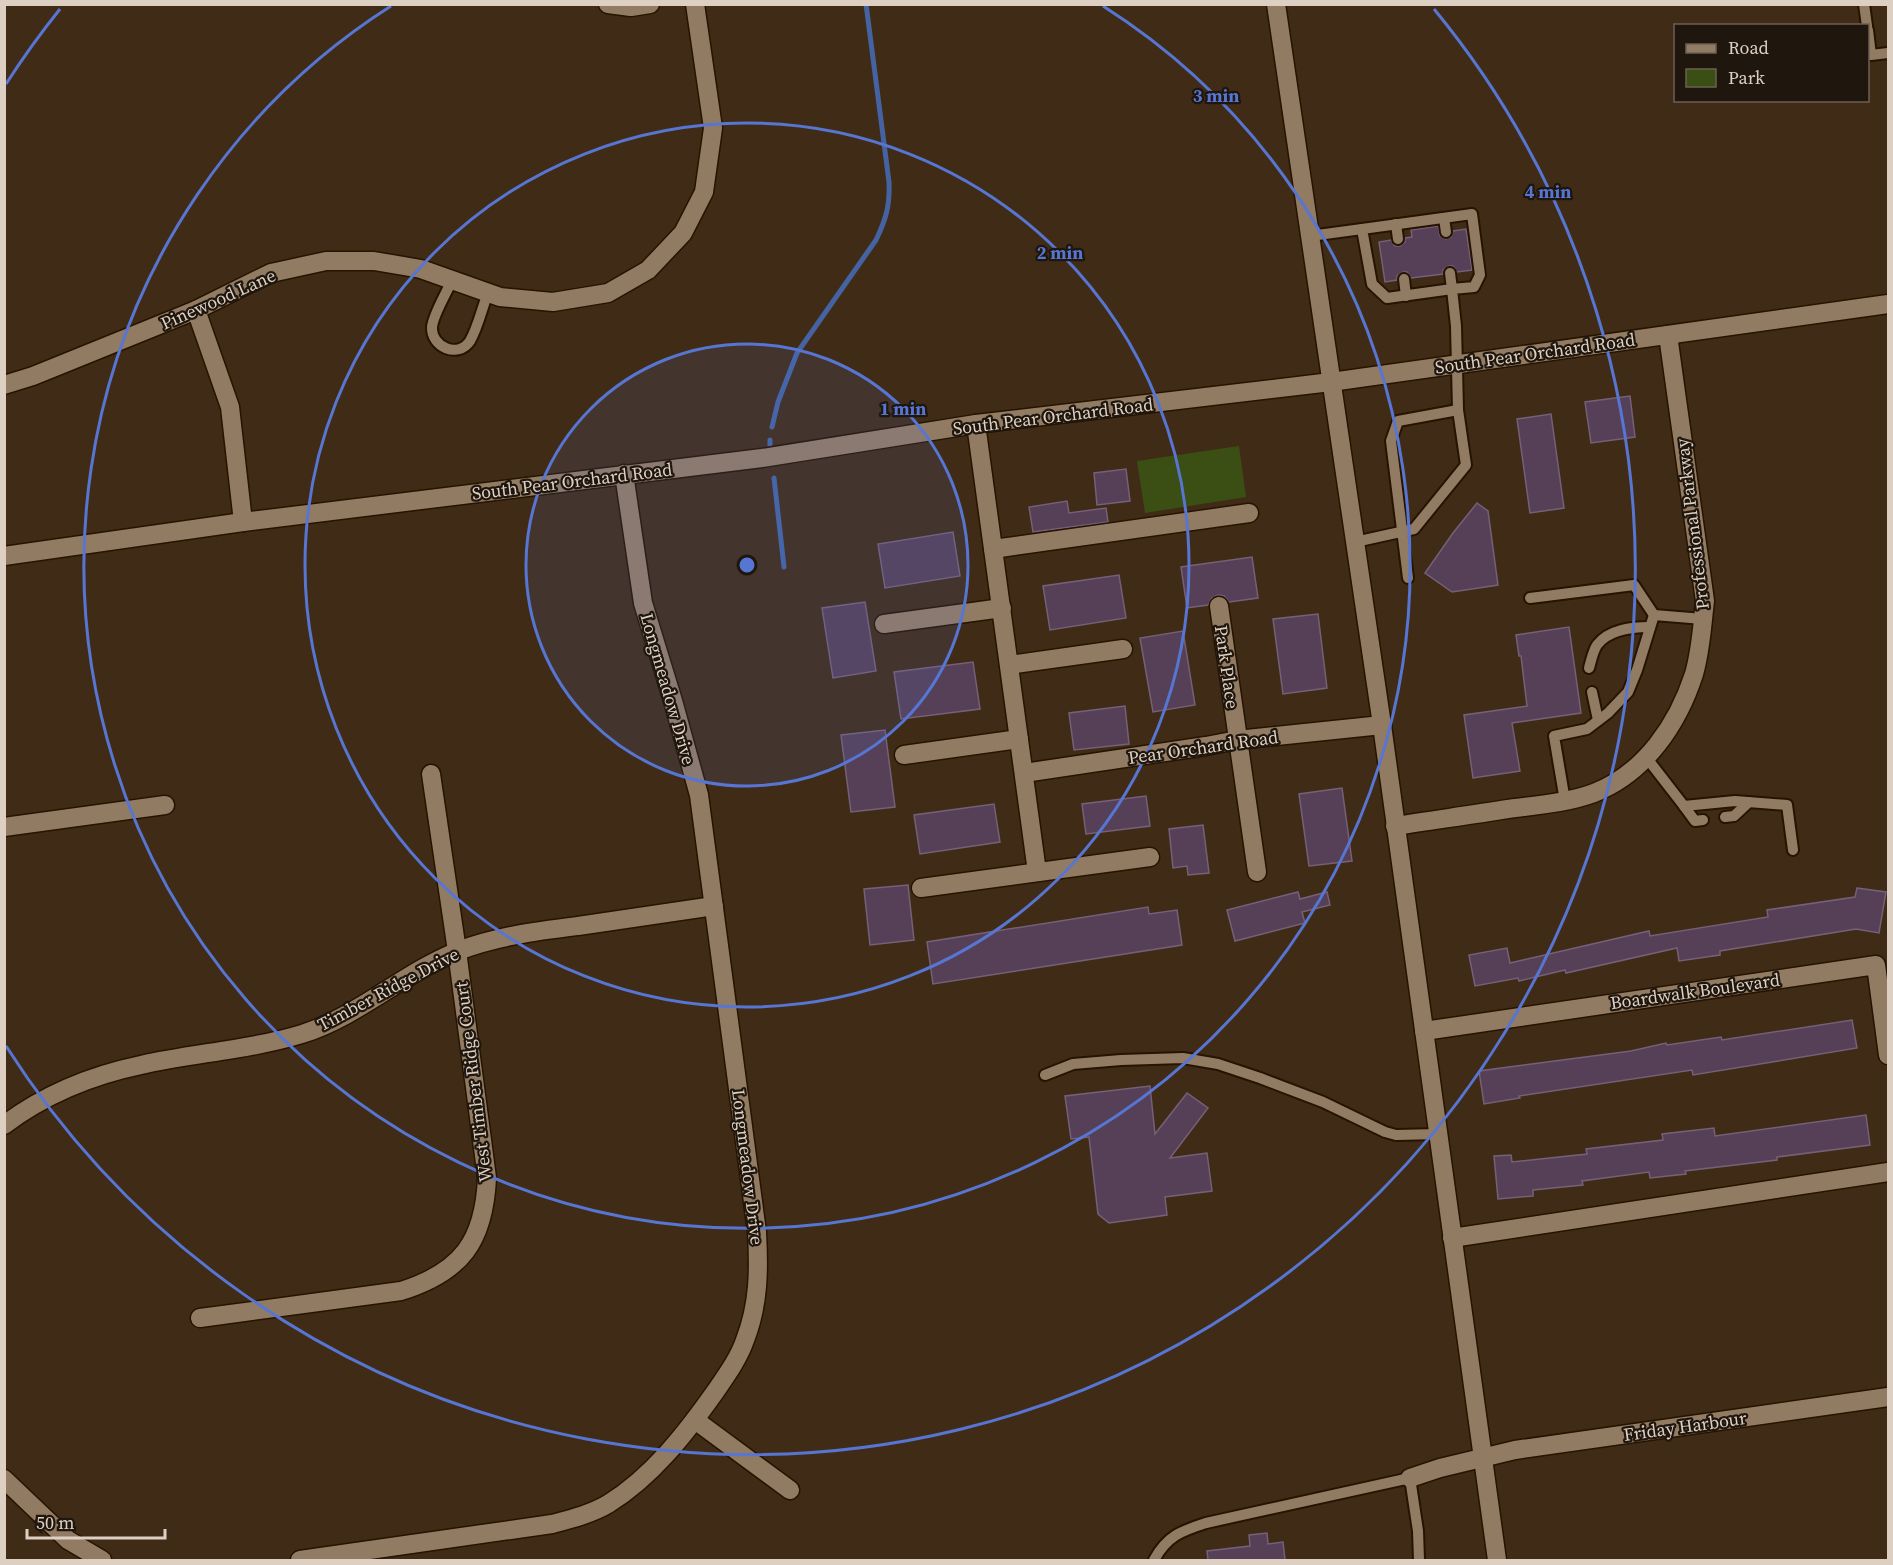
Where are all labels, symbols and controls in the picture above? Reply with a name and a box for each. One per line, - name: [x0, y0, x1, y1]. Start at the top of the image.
- legend: [1674, 24, 1869, 102]
- text: Road: [1728, 35, 1769, 60]
- text: Park: [1728, 65, 1765, 90]
- text: 3 min: [1193, 83, 1239, 108]
- text: 4 min: [1525, 179, 1571, 204]
- text: 2 min: [1037, 240, 1083, 265]
- street label: Pinewood Lane: [157, 262, 279, 336]
- street label: South Pear Orchard Road: [1433, 327, 1637, 379]
- street label: South Pear Orchard Road: [951, 391, 1155, 441]
- text: 1 min: [880, 396, 926, 421]
- street label: Professional Parkway: [1669, 436, 1715, 611]
- street label: South Pear Orchard Road: [470, 456, 674, 506]
- centre of rings: [737, 555, 757, 575]
- street label: Longmeadow Drive: [634, 610, 702, 768]
- street label: Park Place: [1209, 624, 1245, 710]
- street label: Pear Orchard Road: [1126, 724, 1280, 770]
- street label: Timber Ridge Drive: [313, 941, 463, 1037]
- street label: Boardwalk Boulevard: [1609, 967, 1781, 1015]
- street label: West Timber Ridge Court: [448, 980, 498, 1184]
- street label: Longmeadow Drive: [726, 1088, 770, 1246]
- street label: Friday Harbour: [1622, 1405, 1748, 1447]
- scale bar: [27, 1502, 165, 1540]
- text: 50 m: [36, 1510, 74, 1535]

